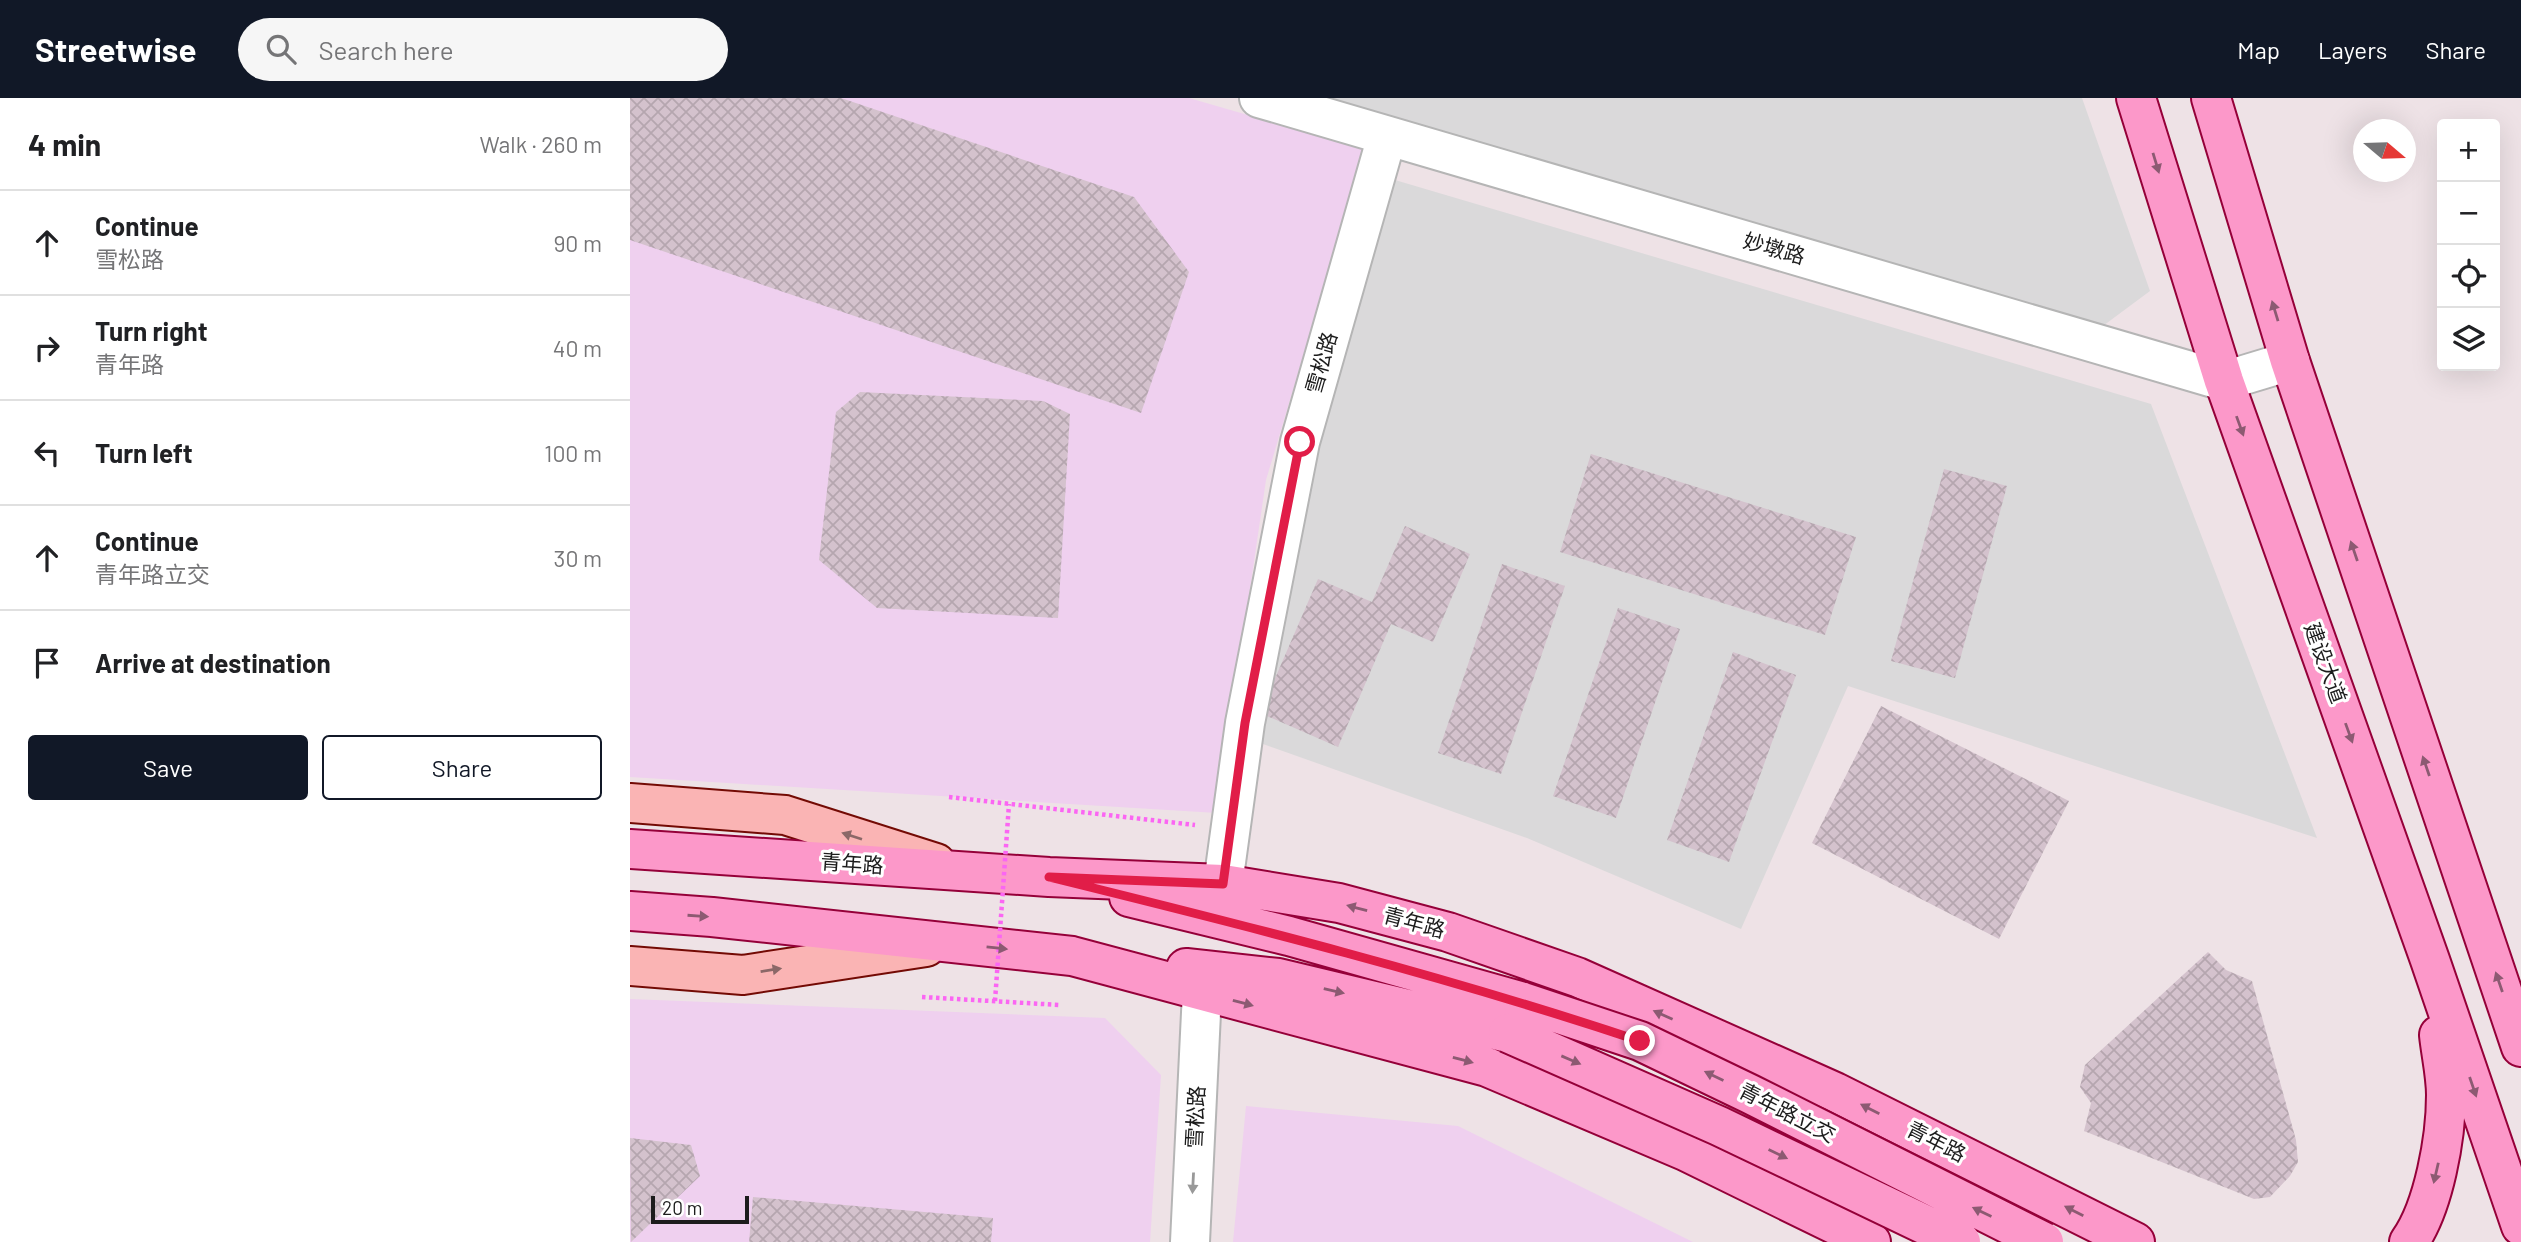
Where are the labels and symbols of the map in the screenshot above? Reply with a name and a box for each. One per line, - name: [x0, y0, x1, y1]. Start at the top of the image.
- north arrow: [2353, 119, 2416, 182]
- one-way arrow: [2151, 153, 2162, 174]
- street label: 妙墩路: [1741, 227, 1808, 268]
- one-way arrow: [2269, 301, 2279, 322]
- street label: 雪松路: [1300, 329, 1341, 396]
- one-way arrow: [2235, 416, 2246, 437]
- route start: [1284, 426, 1315, 457]
- one-way arrow: [2348, 540, 2359, 561]
- street label: 建设大道: [2300, 619, 2353, 706]
- one-way arrow: [2344, 723, 2355, 744]
- one-way arrow: [2420, 756, 2431, 777]
- one-way arrow: [842, 831, 863, 841]
- street label: 青年路: [820, 848, 884, 877]
- street label: 青年路: [1381, 901, 1448, 942]
- one-way arrow: [1345, 902, 1367, 913]
- one-way arrow: [687, 911, 709, 922]
- one-way arrow: [987, 943, 1009, 954]
- one-way arrow: [760, 965, 782, 976]
- one-way arrow: [2493, 971, 2504, 992]
- one-way arrow: [1323, 986, 1345, 997]
- one-way arrow: [1232, 998, 1254, 1009]
- one-way arrow: [1653, 1009, 1673, 1021]
- route end: [1624, 1025, 1655, 1056]
- one-way arrow: [1452, 1055, 1474, 1066]
- one-way arrow: [1560, 1055, 1581, 1066]
- one-way arrow: [1704, 1071, 1724, 1082]
- one-way arrow: [2468, 1076, 2479, 1097]
- street label: 青年路立交: [1735, 1077, 1840, 1147]
- street label: 雪松路: [1180, 1085, 1209, 1149]
- one-way arrow: [1860, 1104, 1880, 1115]
- street label: 青年路: [1903, 1115, 1970, 1166]
- one-way arrow: [1768, 1148, 1788, 1160]
- one-way arrow: [2430, 1162, 2441, 1184]
- one-way arrow: [1187, 1172, 1198, 1194]
- scale bar: [651, 1193, 749, 1225]
- one-way arrow: [2063, 1206, 2083, 1218]
- one-way arrow: [1972, 1207, 1992, 1218]

